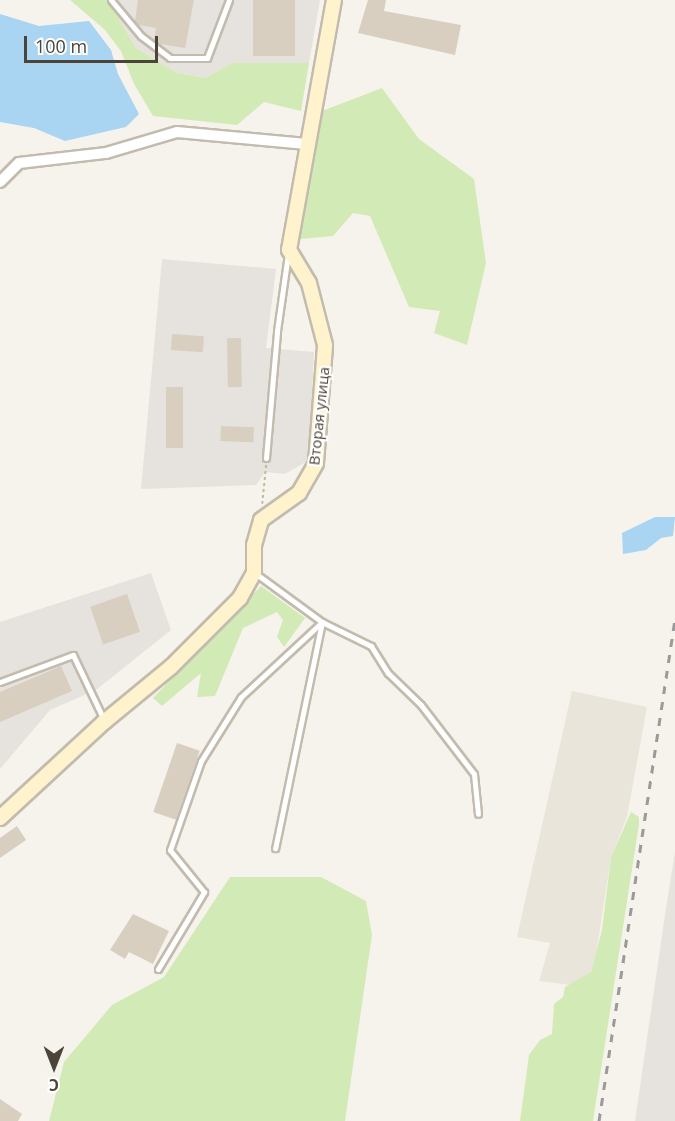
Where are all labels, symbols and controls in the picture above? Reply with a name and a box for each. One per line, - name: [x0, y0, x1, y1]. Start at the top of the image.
- scale bar: [27, 24, 160, 62]
- text: 100 m: [35, 34, 87, 58]
- street label: Вторая улица: [305, 366, 333, 466]
- north arrow: [24, 1037, 84, 1097]
- text: С: [49, 1074, 59, 1096]

